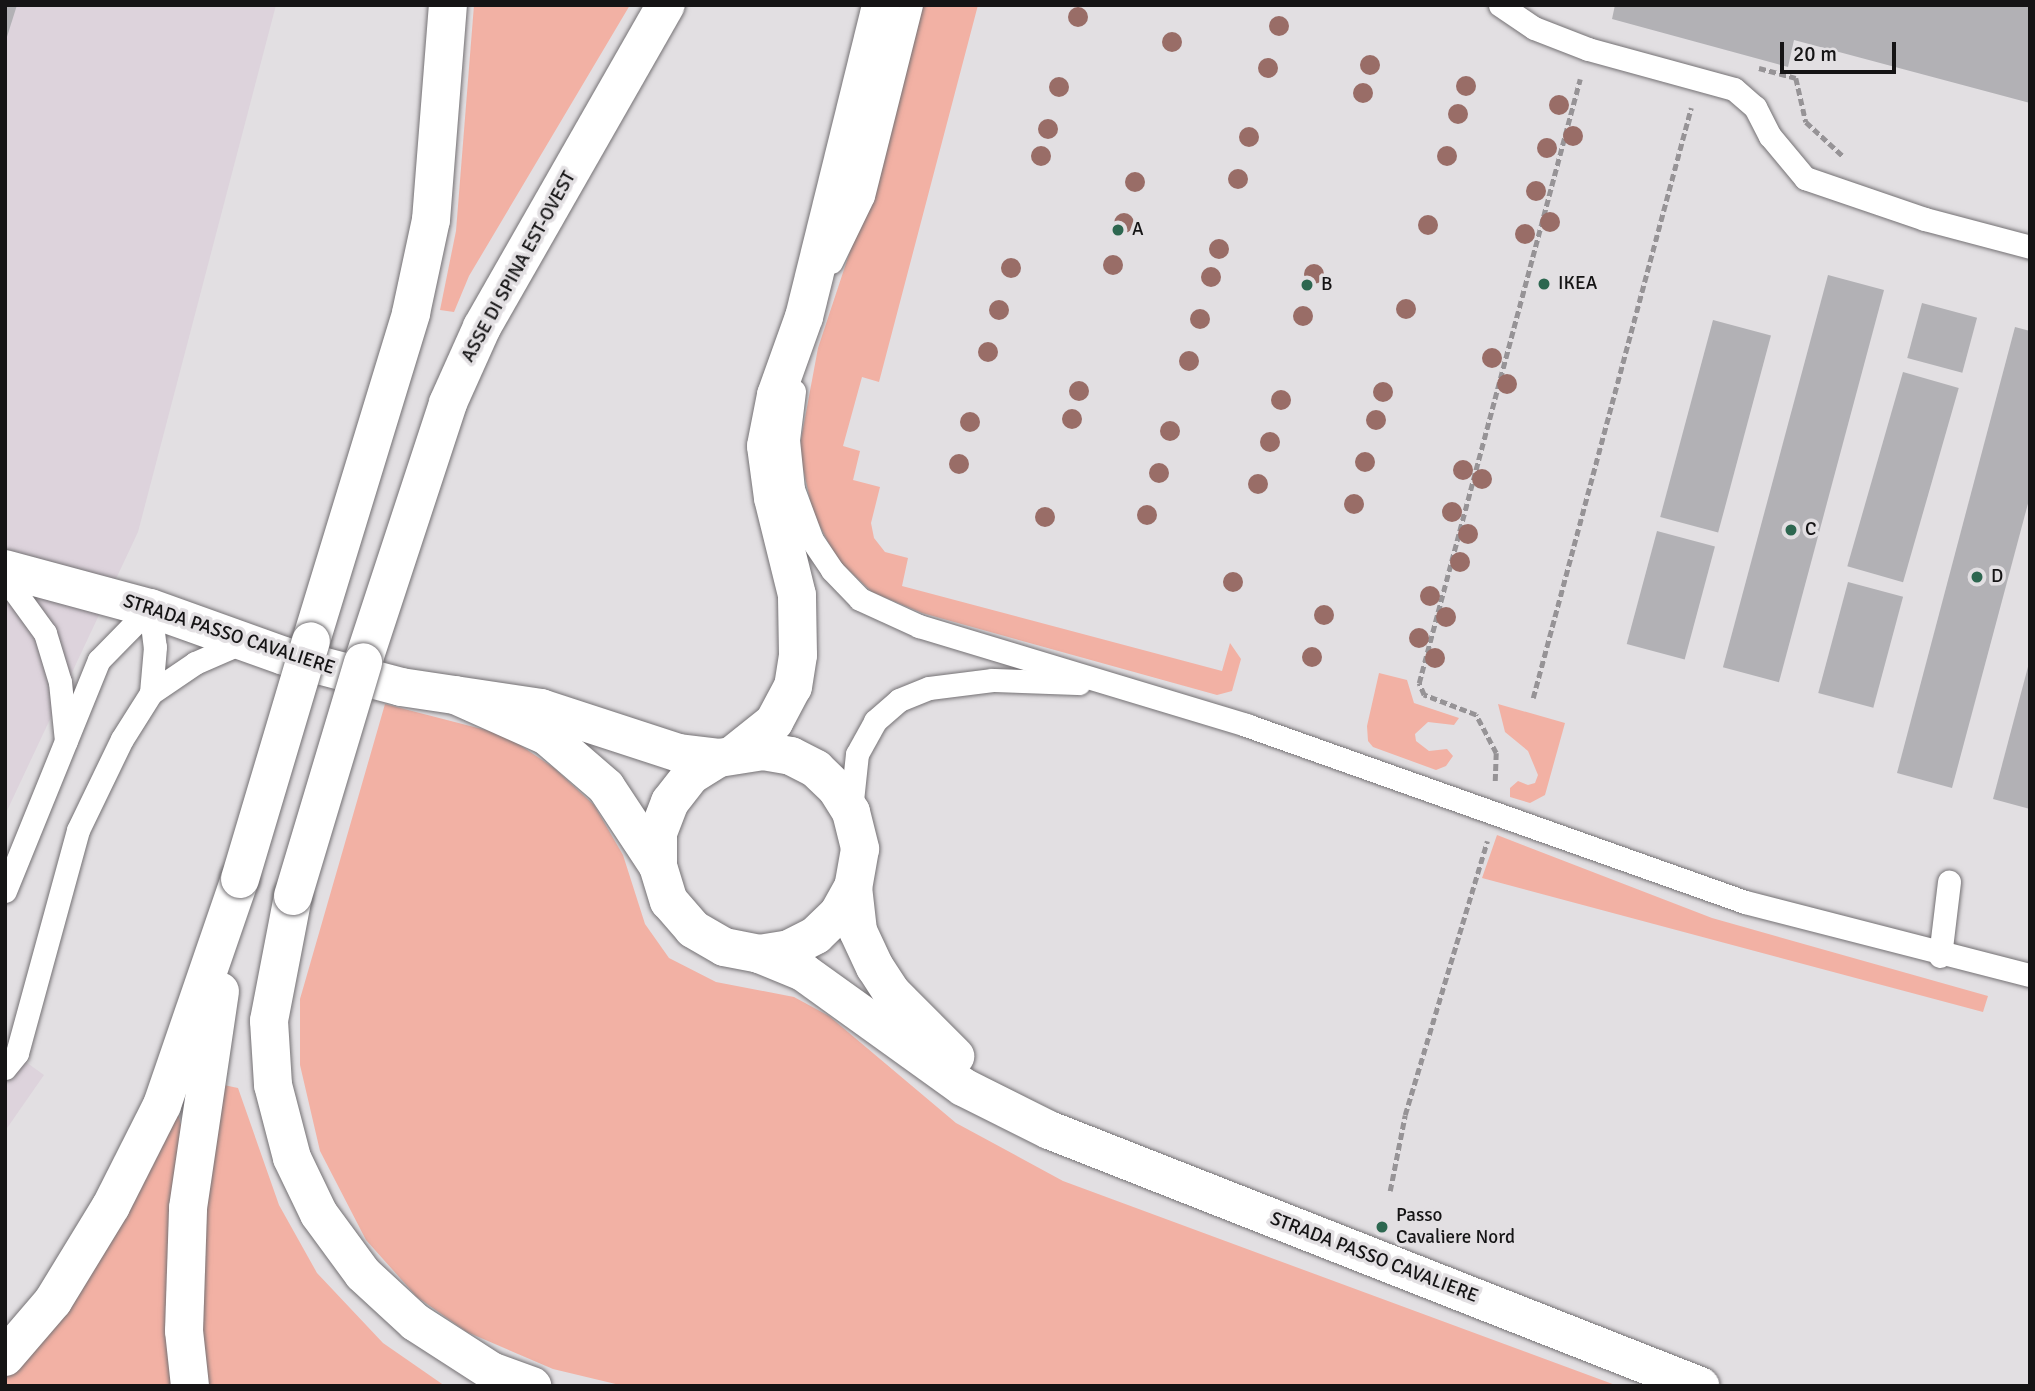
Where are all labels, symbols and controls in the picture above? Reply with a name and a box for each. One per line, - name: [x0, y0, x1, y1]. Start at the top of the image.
- scale bar: [1783, 28, 1898, 72]
- text: 20 m: [1793, 41, 1837, 67]
- street label: ASSE DI SPINA EST-OVEST: [457, 168, 581, 366]
- place label: A: [1132, 219, 1144, 241]
- marker: A: [1110, 222, 1126, 238]
- place label: IKEA: [1558, 273, 1597, 295]
- place label: B: [1321, 274, 1332, 296]
- marker: IKEA: [1536, 276, 1552, 292]
- marker: B: [1299, 277, 1315, 293]
- place label: C: [1805, 519, 1816, 541]
- marker: C: [1783, 522, 1799, 538]
- place label: D: [1991, 566, 2003, 588]
- marker: D: [1969, 569, 1985, 585]
- street label: STRADA PASSO CAVALIERE: [120, 590, 338, 680]
- place label: Passo Cavaliere Nord: [1396, 1205, 1515, 1249]
- street label: STRADA PASSO CAVALIERE: [1267, 1208, 1481, 1308]
- marker: Passo Cavaliere Nord: [1374, 1219, 1390, 1235]

